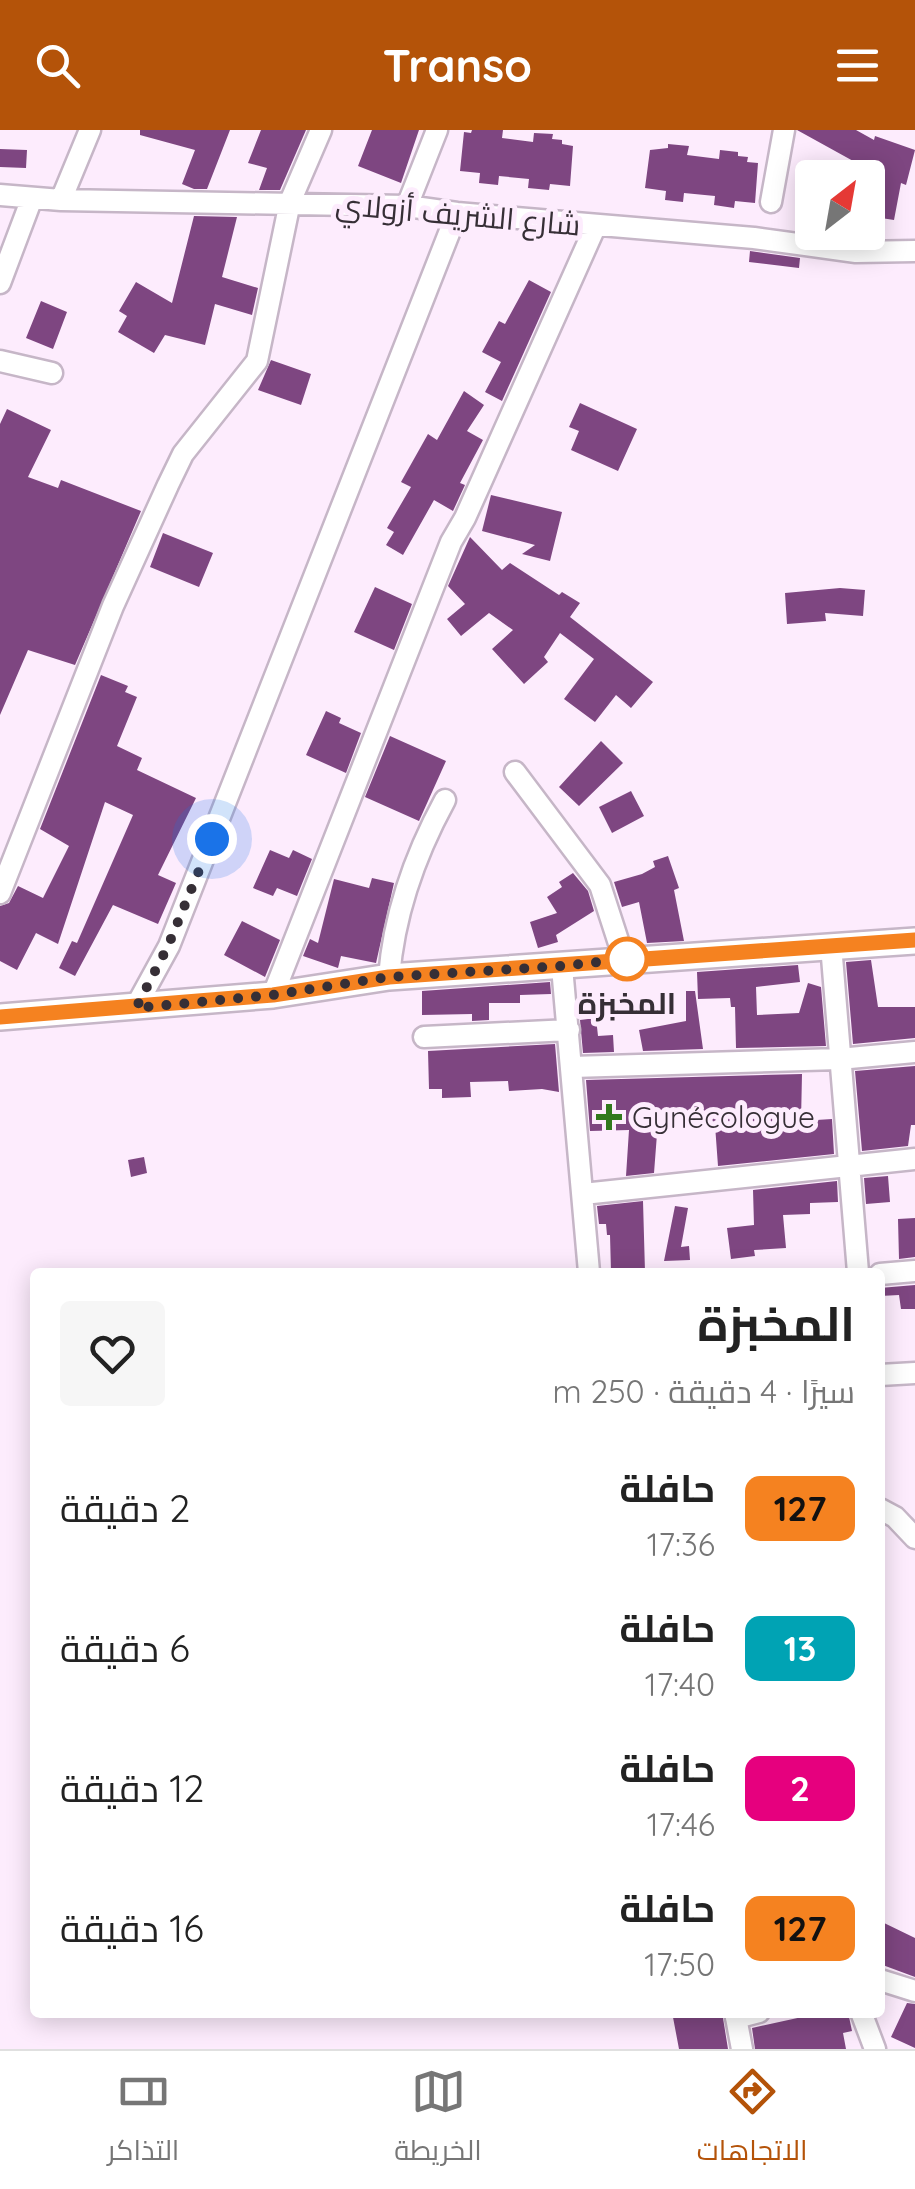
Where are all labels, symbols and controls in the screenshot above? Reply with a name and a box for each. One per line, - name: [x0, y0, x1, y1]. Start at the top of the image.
- text: Transo: [383, 37, 532, 93]
- icon: search: [30, 38, 85, 93]
- icon: menu: [830, 38, 885, 93]
- north arrow: [795, 160, 885, 250]
- map controls: [795, 160, 885, 250]
- street label: شارع الشريف أزولاي: [334, 184, 582, 249]
- your location: [187, 814, 237, 864]
- marker: المخبزة: [606, 938, 648, 980]
- place label: المخبزة: [578, 984, 676, 1022]
- place label: Gynécologue: [632, 1098, 815, 1136]
- marker: Gynécologue: [596, 1104, 622, 1130]
- text: المخبزة: [697, 1293, 855, 1353]
- button: heart: [60, 1301, 165, 1406]
- text: سيرًا · 4 دقيقة · 250 m: [552, 1371, 855, 1411]
- text: حافلة: [619, 1464, 715, 1512]
- text: 2 دقيقة: [60, 1484, 190, 1532]
- text: 127: [774, 1486, 826, 1530]
- text: 17:36: [647, 1524, 715, 1564]
- text: حافلة: [619, 1604, 715, 1652]
- text: 6 دقيقة: [60, 1624, 190, 1672]
- text: 13: [784, 1626, 816, 1670]
- text: 17:40: [645, 1664, 715, 1704]
- text: حافلة: [619, 1744, 715, 1792]
- text: 12 دقيقة: [60, 1764, 204, 1812]
- text: 2: [790, 1766, 810, 1810]
- text: 17:46: [647, 1804, 715, 1844]
- text: حافلة: [619, 1884, 715, 1932]
- text: 16 دقيقة: [60, 1904, 204, 1952]
- text: 127: [774, 1906, 826, 1950]
- text: 17:50: [644, 1944, 715, 1984]
- tab: التذاكر: [107, 2064, 179, 2176]
- tab: الخريطة: [394, 2064, 482, 2176]
- tab: الاتجاهات: [697, 2064, 808, 2176]

